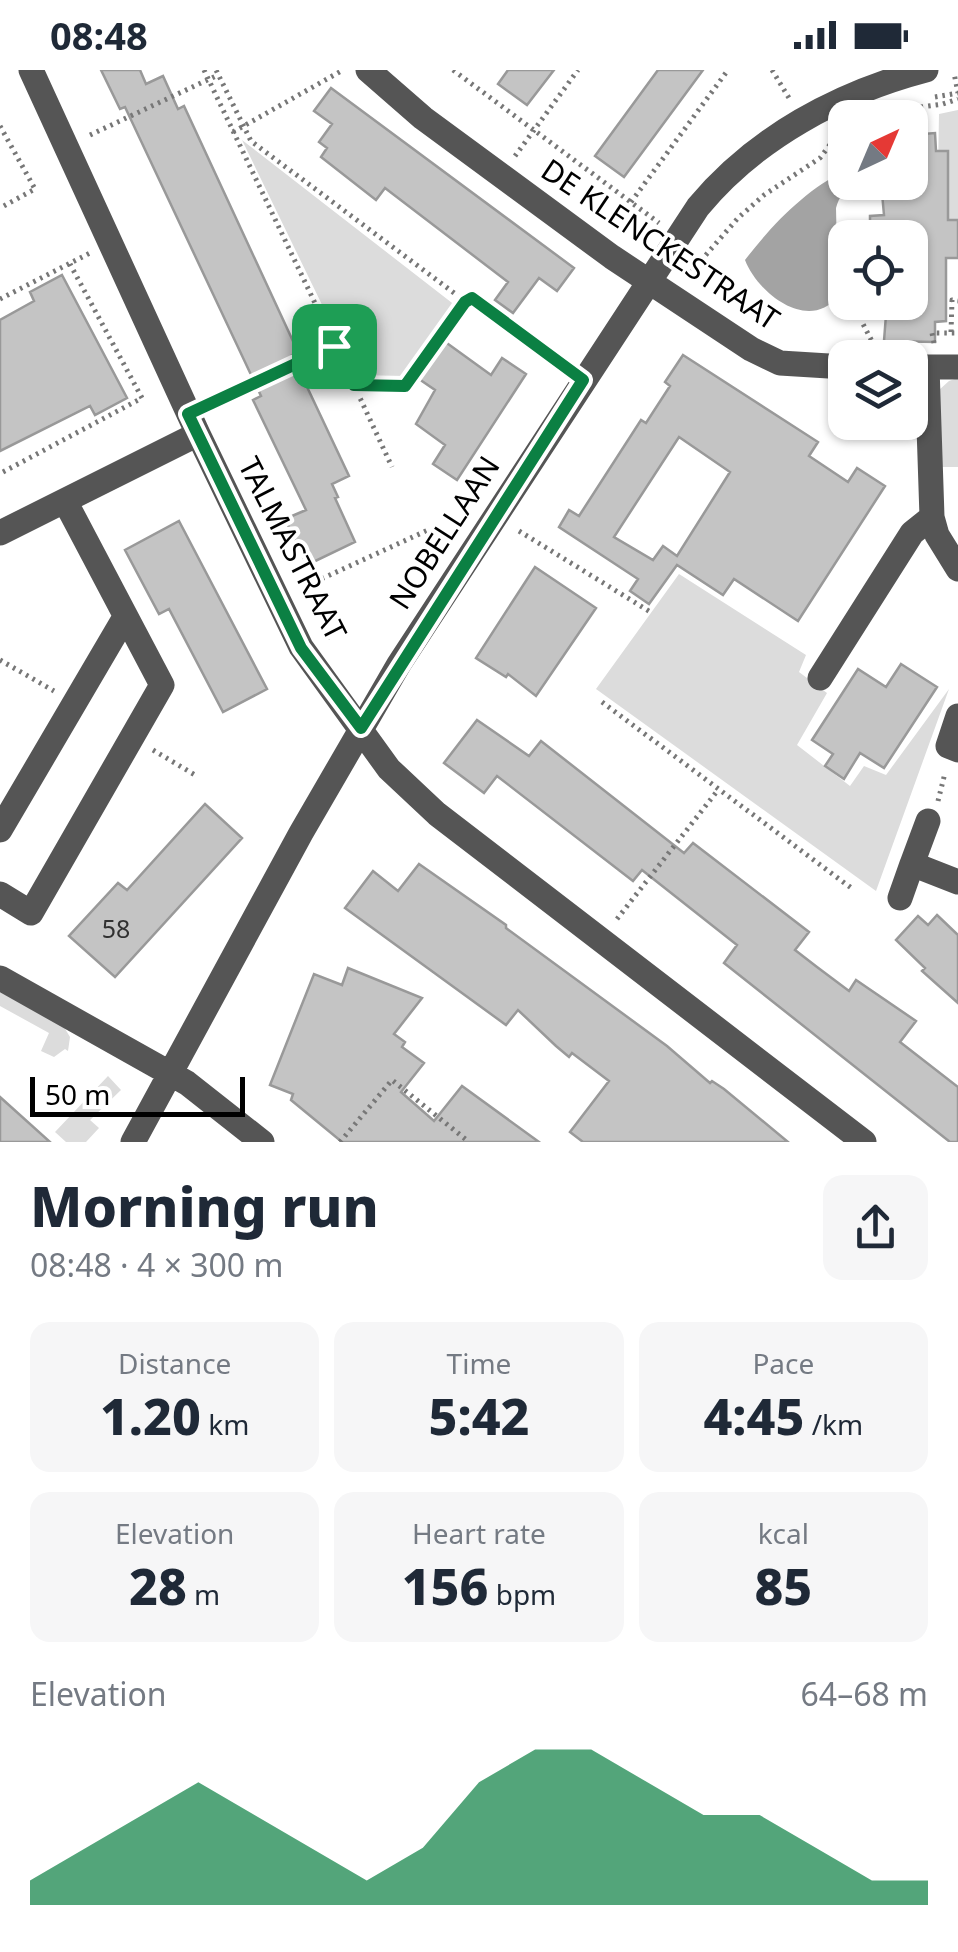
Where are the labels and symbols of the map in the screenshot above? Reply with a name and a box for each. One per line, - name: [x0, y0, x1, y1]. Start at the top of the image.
- north arrow: [828, 100, 928, 200]
- street label: DE KLENCKESTRAAT: [534, 149, 788, 339]
- pin: [292, 304, 377, 389]
- street label: NOBELLAAN: [379, 448, 509, 617]
- street label: TALMASTRAAT: [230, 450, 357, 647]
- house number: 58: [102, 911, 130, 945]
- scale bar: [30, 1072, 245, 1116]

